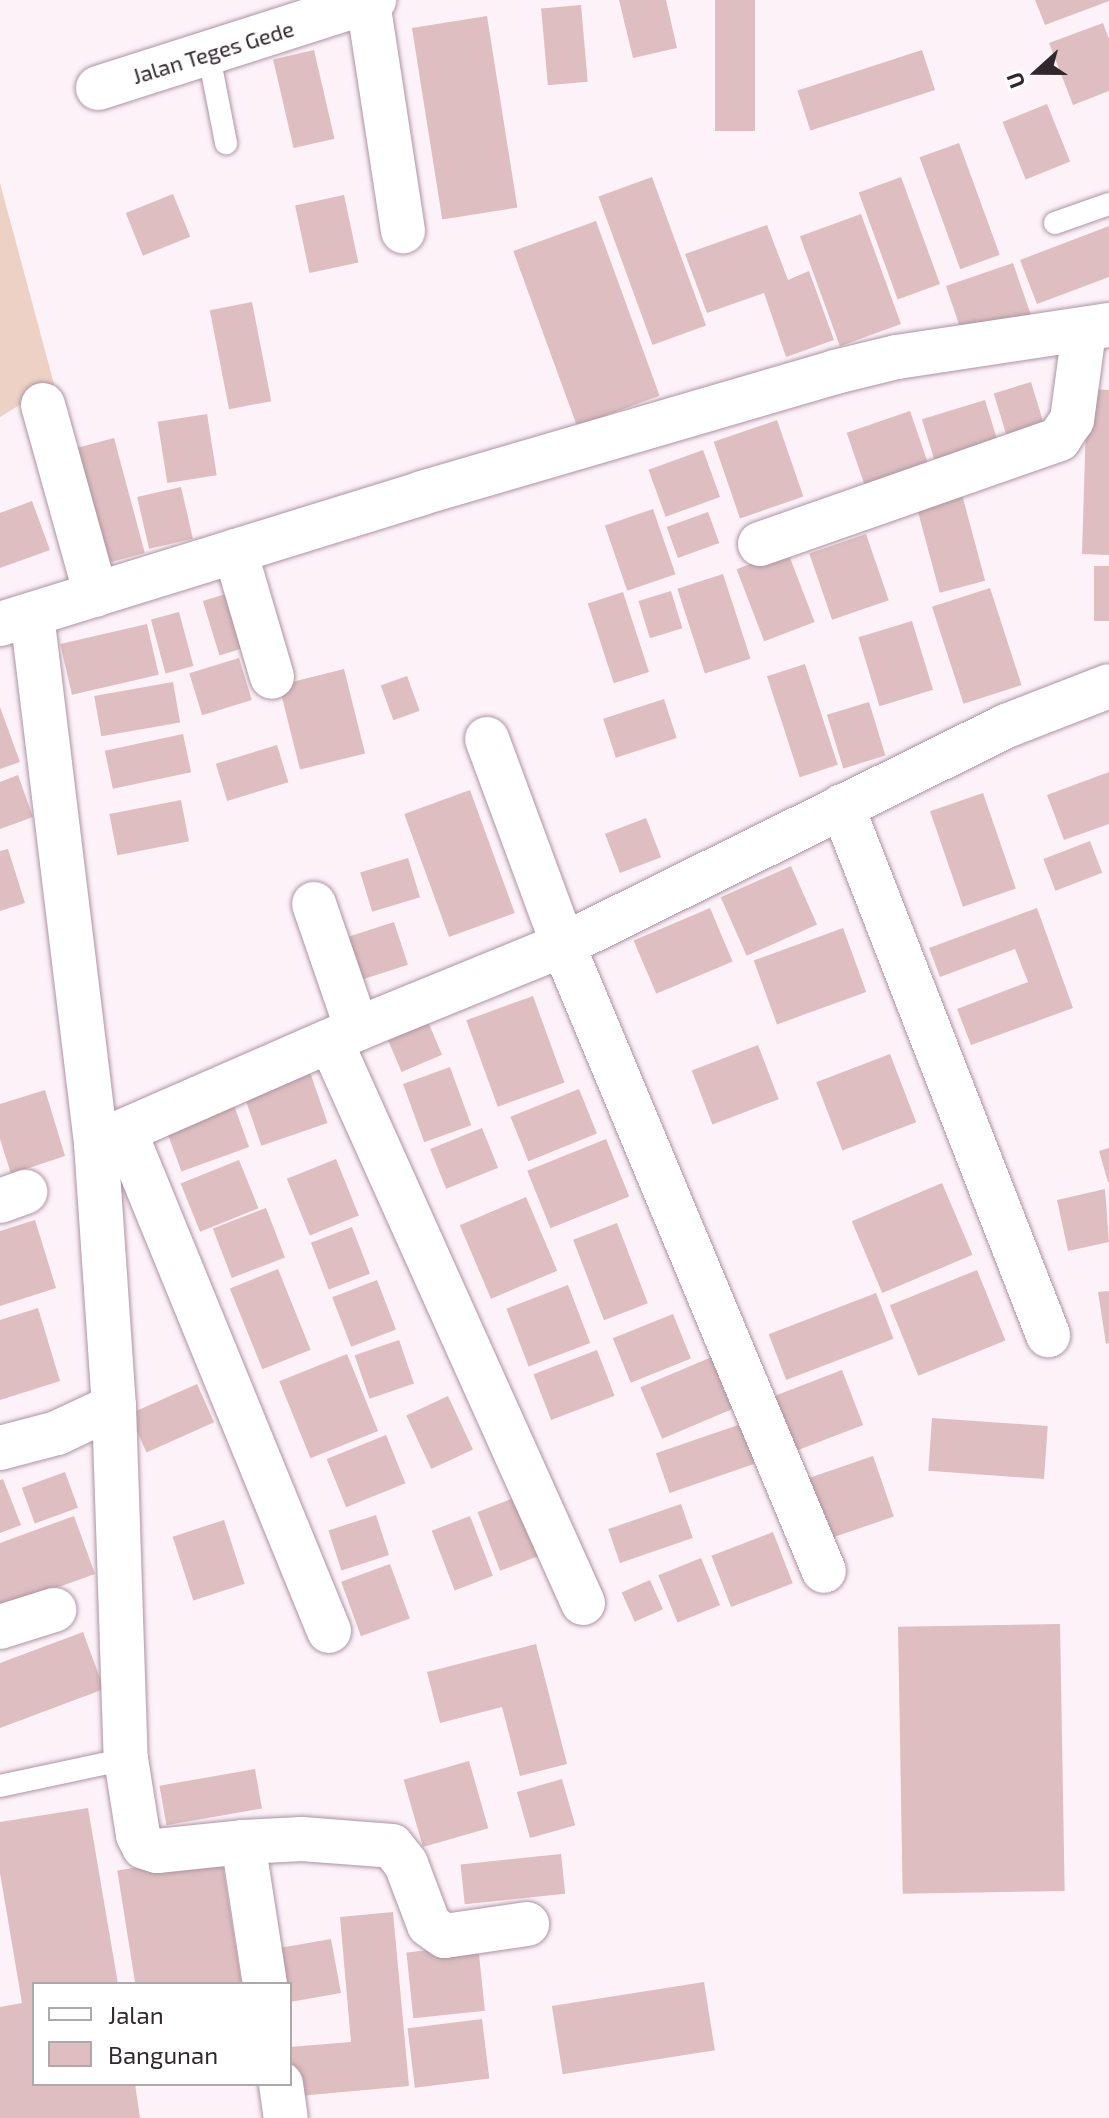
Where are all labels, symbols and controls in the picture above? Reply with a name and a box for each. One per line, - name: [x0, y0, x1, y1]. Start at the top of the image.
- street label: Jalan Teges Gede: [129, 15, 297, 89]
- north arrow: [997, 32, 1077, 112]
- text: U: [1000, 69, 1029, 92]
- legend: [32, 1982, 292, 2086]
- text: Jalan: [108, 2000, 164, 2029]
- text: Bangunan: [108, 2040, 218, 2069]

